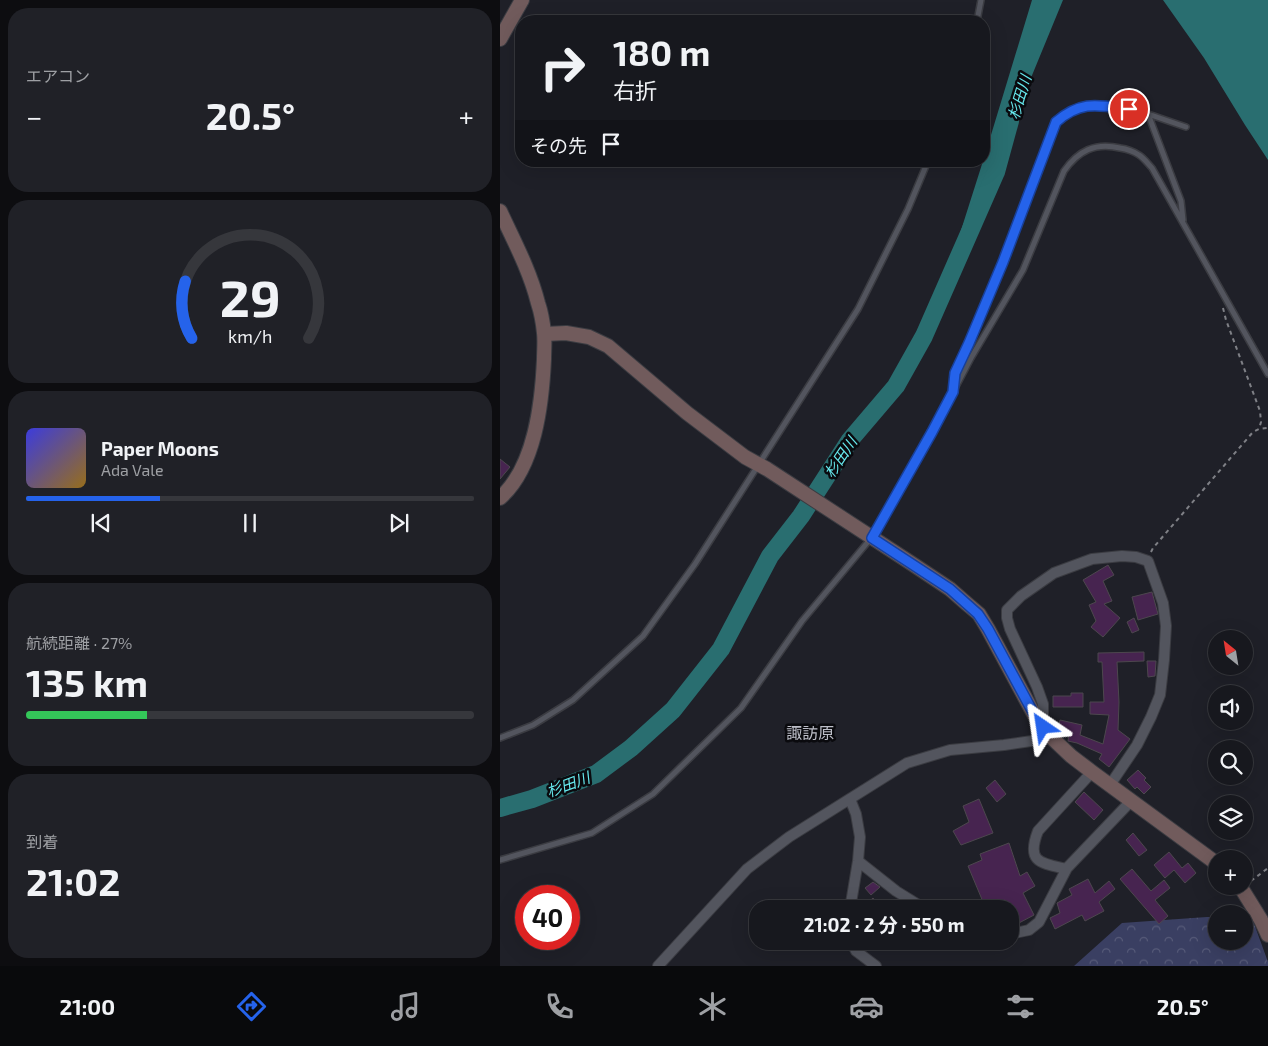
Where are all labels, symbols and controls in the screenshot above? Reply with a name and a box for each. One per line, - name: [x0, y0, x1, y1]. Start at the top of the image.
- text: 180 m: [613, 31, 710, 73]
- icon: right: [530, 35, 595, 100]
- text: エアコン: [26, 66, 90, 85]
- water label: 杉田川: [1004, 71, 1035, 121]
- text: 右折: [613, 77, 657, 103]
- pin: [1108, 88, 1150, 130]
- text: 20.5°: [206, 92, 295, 138]
- icon: arrive: [1115, 95, 1143, 123]
- text: −: [26, 99, 42, 133]
- text: +: [459, 99, 474, 133]
- icon: arrive: [597, 130, 625, 158]
- text: その先: [530, 134, 587, 157]
- text: 29: [220, 265, 280, 327]
- text: km/h: [228, 325, 272, 347]
- water label: 杉田川: [820, 432, 861, 481]
- text: Paper Moons: [101, 437, 219, 460]
- text: Ada Vale: [101, 460, 164, 479]
- icon: previous: [87, 509, 115, 537]
- icon: pause: [236, 509, 264, 537]
- icon: next: [385, 509, 413, 537]
- north arrow: [1208, 630, 1252, 675]
- map controls: [1208, 630, 1253, 950]
- text: 航続距離 · 27%: [26, 633, 132, 652]
- text: 135 km: [26, 659, 148, 705]
- button: sound: [1208, 685, 1253, 730]
- position arrow: [1016, 700, 1068, 752]
- district label: 諏訪原: [786, 723, 834, 742]
- button: search: [1208, 740, 1253, 785]
- water label: 杉田川: [544, 767, 594, 800]
- button: layers: [1208, 795, 1253, 840]
- text: 到着: [26, 832, 58, 851]
- button: +: [1208, 850, 1253, 895]
- text: 21:02: [26, 858, 120, 904]
- speed limit sign: 40: [515, 885, 580, 950]
- button: −: [1208, 905, 1253, 950]
- text: 21:02 · 2 分 · 550 m: [803, 913, 965, 936]
- icon: directions: [234, 989, 269, 1024]
- icon: music: [388, 989, 423, 1024]
- icon: phone: [542, 989, 577, 1024]
- icon: climate: [695, 989, 730, 1024]
- icon: car: [849, 989, 884, 1024]
- icon: filters: [1003, 989, 1038, 1024]
- text: 21:00: [59, 993, 115, 1019]
- text: 20.5°: [1157, 993, 1209, 1019]

